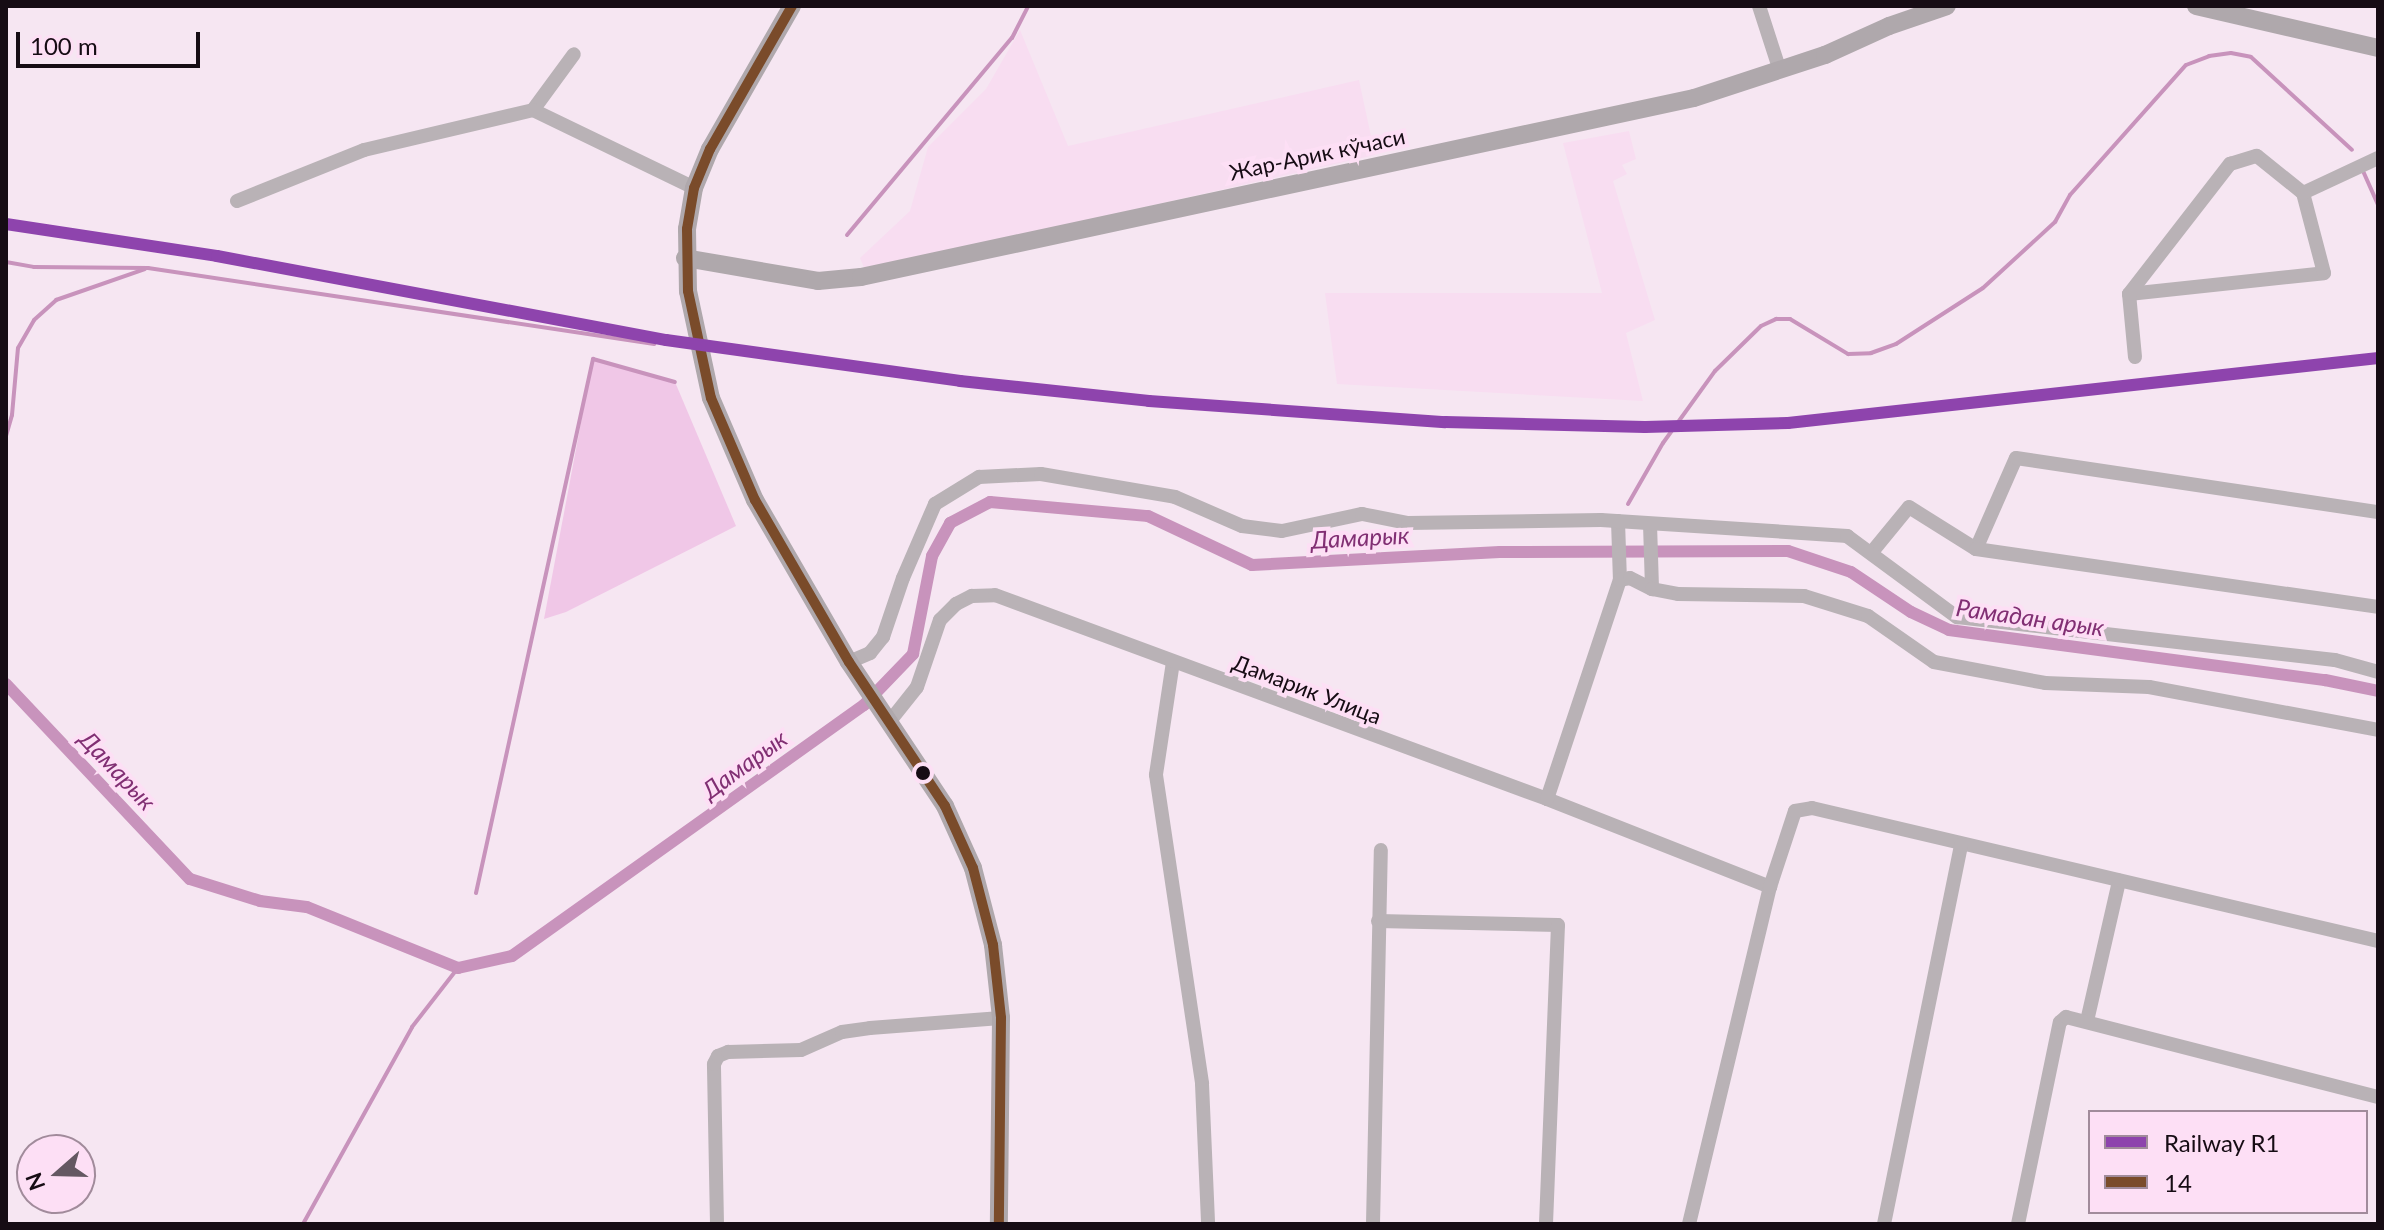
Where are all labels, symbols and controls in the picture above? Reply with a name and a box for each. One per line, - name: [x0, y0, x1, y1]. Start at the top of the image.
- scale bar: [20, 16, 204, 66]
- text: 100 m: [30, 31, 98, 60]
- street label: Жар-Арик кўчаси: [1227, 122, 1407, 186]
- water label: Дамарык: [1310, 520, 1410, 554]
- water label: Рамадан арык: [1954, 592, 2106, 642]
- street label: Дамарик Улица: [1229, 649, 1385, 729]
- water label: Дамарык: [74, 724, 162, 816]
- water label: Дамарык: [696, 724, 792, 804]
- unlabelled marker: [915, 765, 931, 781]
- legend: [2088, 1110, 2368, 1214]
- text: Railway R1: [2164, 1128, 2279, 1157]
- north arrow: [16, 1134, 96, 1214]
- text: 14: [2164, 1168, 2192, 1197]
- text: N: [19, 1169, 50, 1194]

